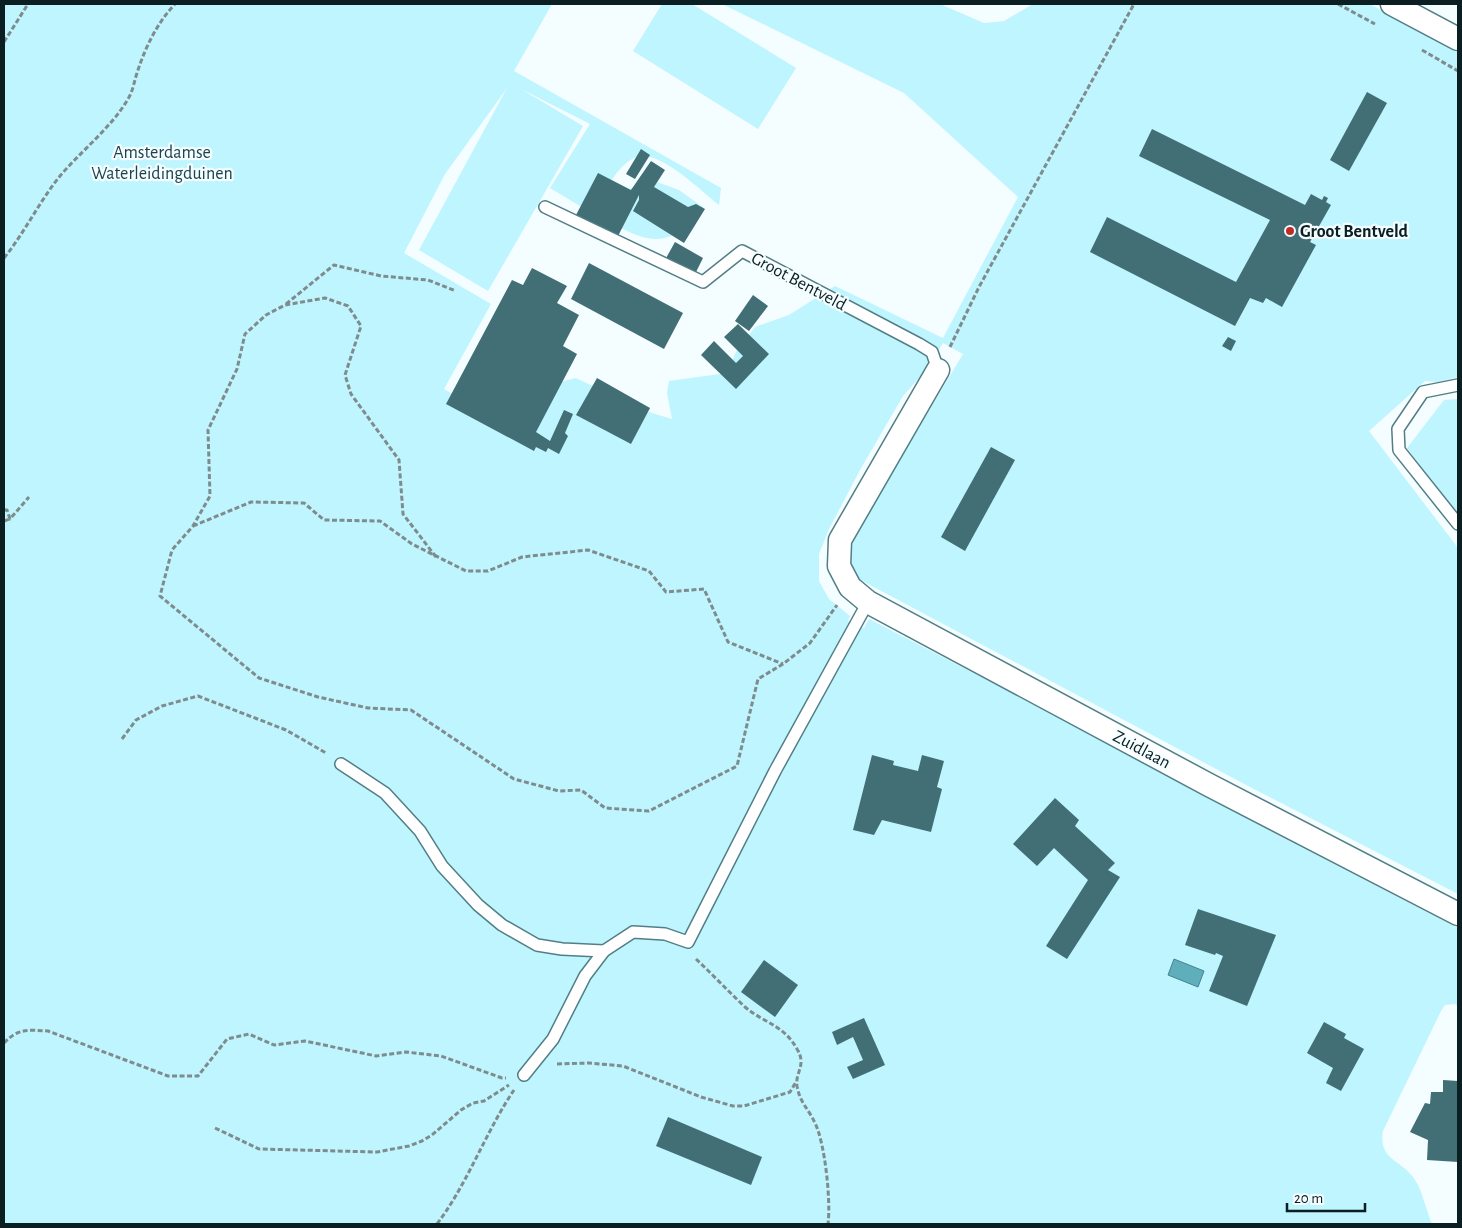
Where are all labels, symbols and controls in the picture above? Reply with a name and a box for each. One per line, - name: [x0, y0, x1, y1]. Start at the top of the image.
- park label: Amsterdamse Waterleidingduinen: [91, 144, 233, 183]
- place label: Groot Bentveld: [1300, 223, 1409, 241]
- marker: Groot Bentveld: [1284, 225, 1296, 237]
- street label: Groot Bentveld: [748, 249, 849, 314]
- street label: Zuidlaan: [1110, 727, 1173, 772]
- scale bar: [1287, 1180, 1364, 1212]
- text: 20 m: [1294, 1191, 1323, 1206]

